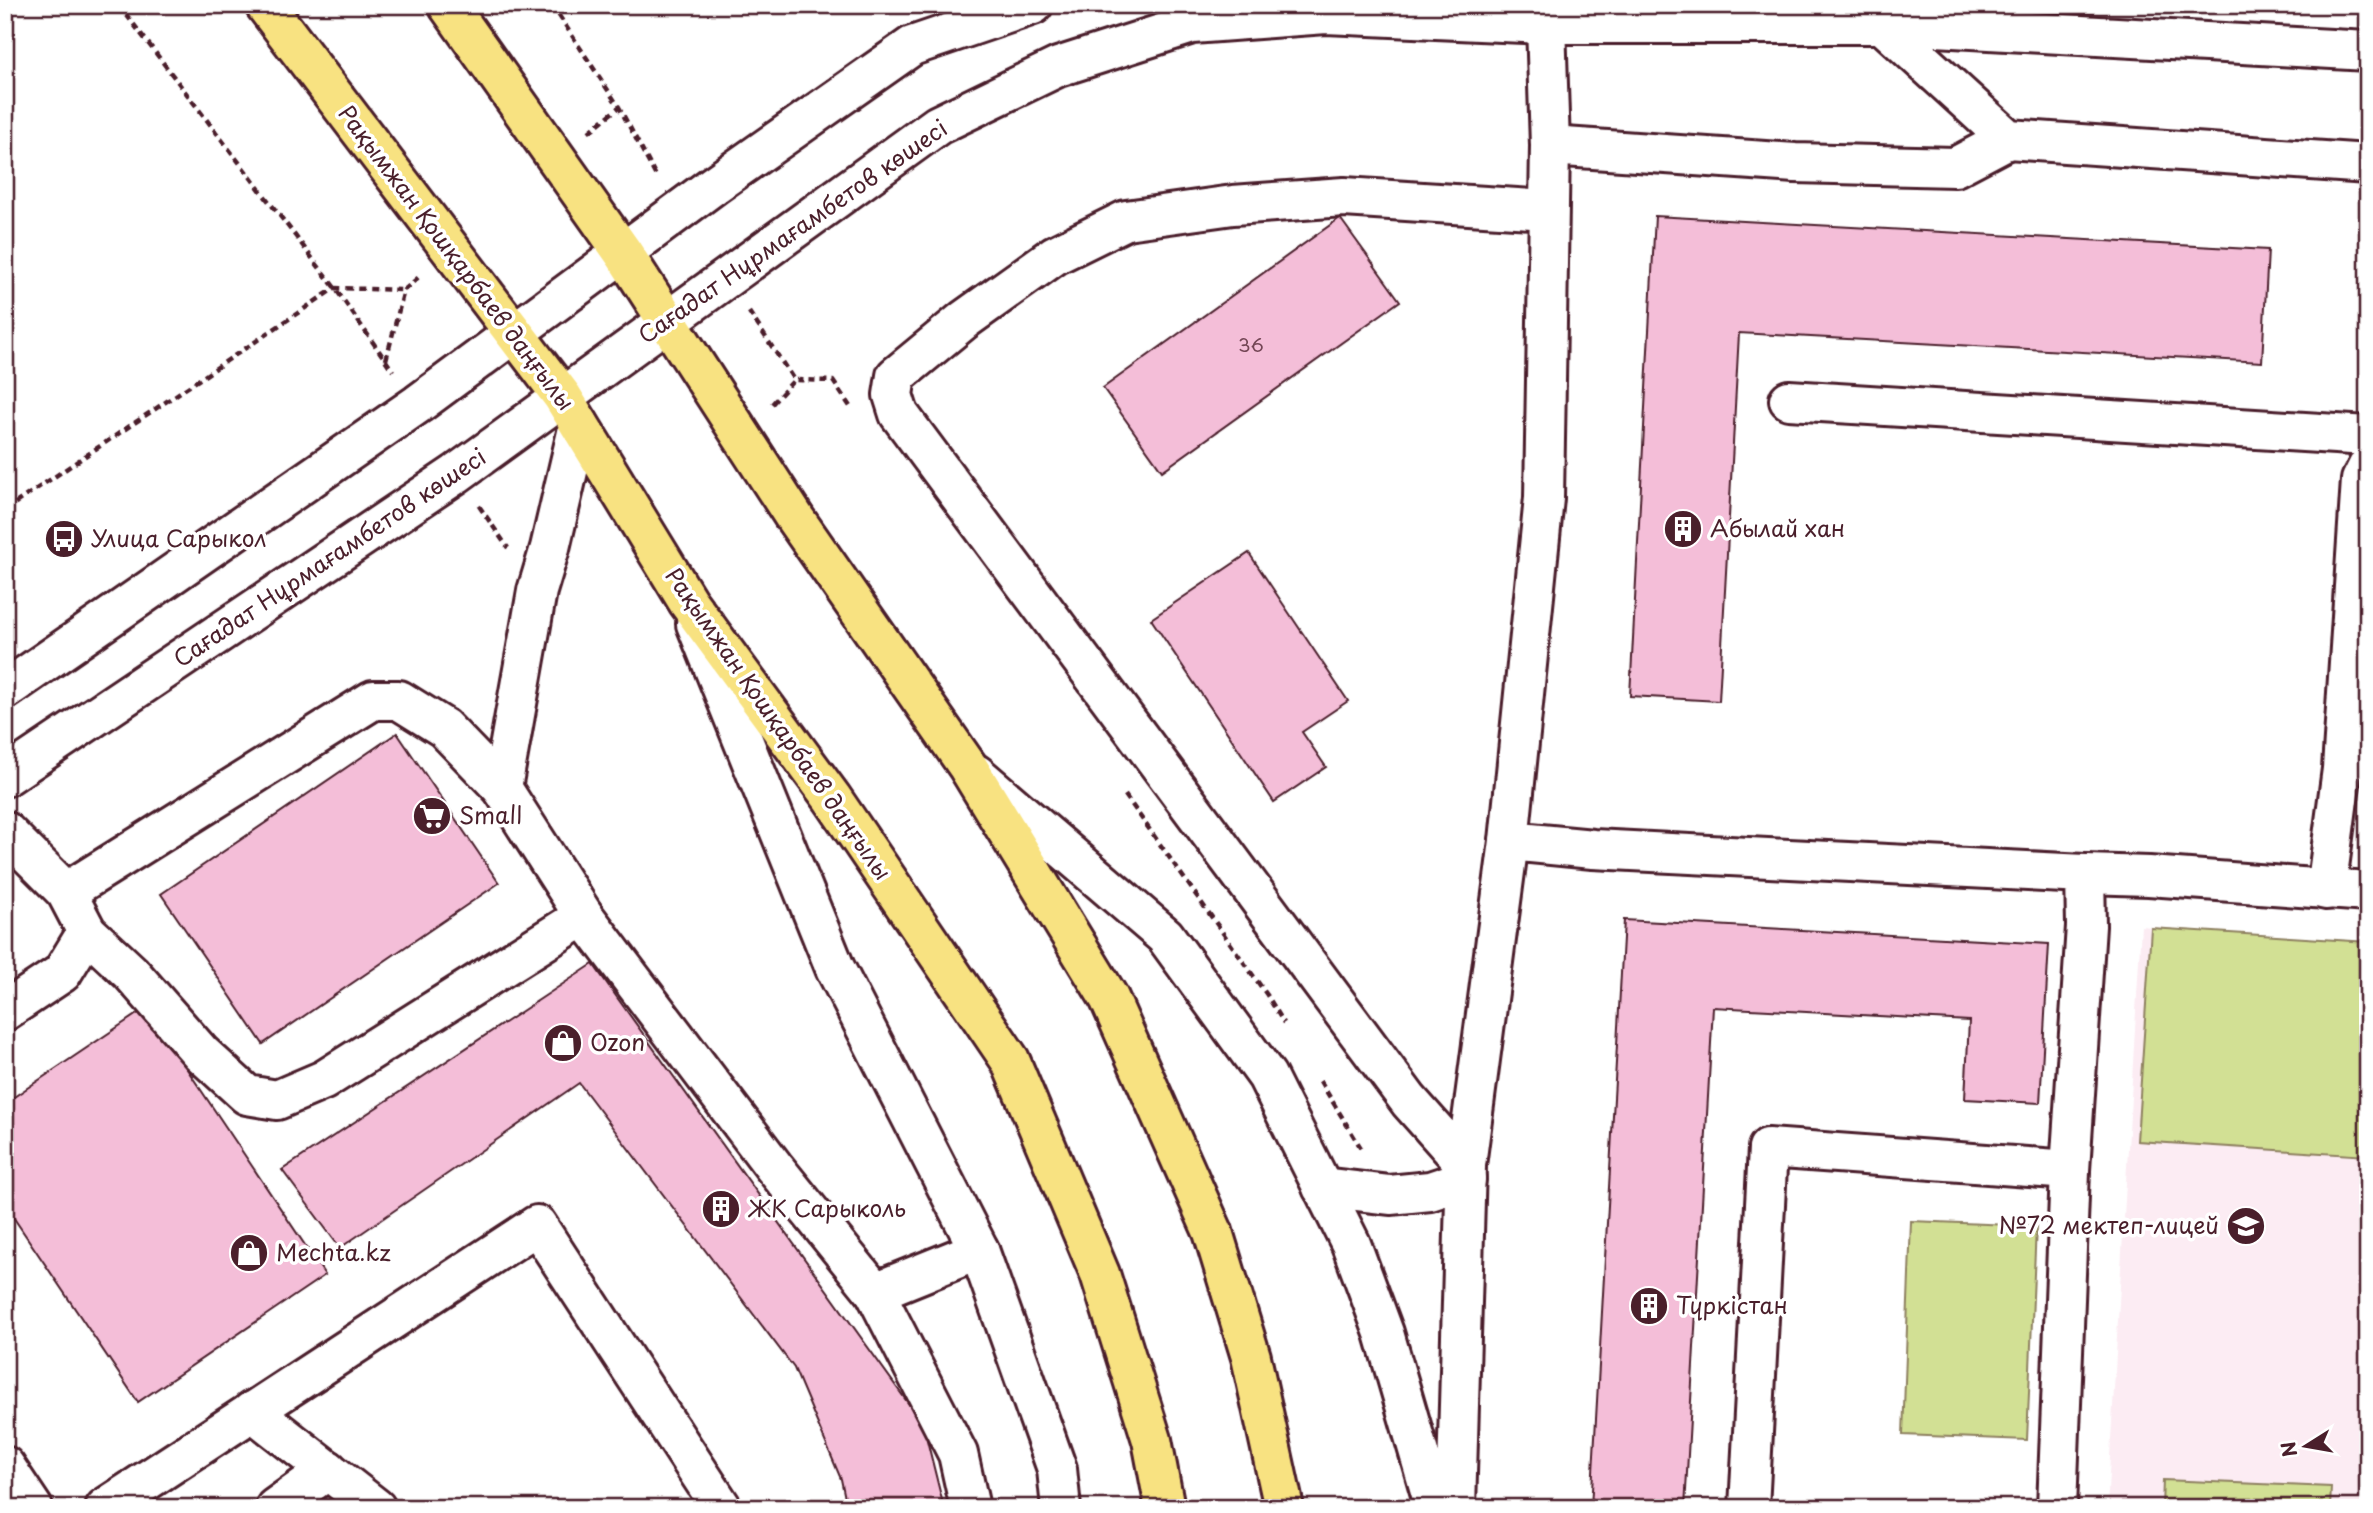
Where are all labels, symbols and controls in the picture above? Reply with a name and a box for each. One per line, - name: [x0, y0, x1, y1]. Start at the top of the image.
- street label: Рақымжан Қошқарбаев даңғылы: [330, 97, 584, 417]
- street label: Сағадат Нұрмағамбетов көшесі: [630, 110, 954, 351]
- house number: 36: [1238, 330, 1264, 358]
- street label: Сағадат Нұрмағамбетов көшесі: [166, 439, 493, 675]
- building icon: Абылай хан: [1662, 508, 1704, 550]
- place label: Абылай хан: [1710, 510, 1845, 545]
- bus stop icon: Улица Сарыкол: [43, 518, 85, 560]
- place label: Улица Сарыкол: [91, 520, 266, 555]
- street label: Рақымжан Қошқарбаев даңғылы: [657, 560, 901, 887]
- supermarket icon: Small: [411, 795, 453, 837]
- place label: Small: [459, 797, 522, 832]
- shop icon: Ozon: [542, 1022, 584, 1064]
- place label: Ozon: [590, 1024, 645, 1059]
- building icon: ЖК Сарыколь: [700, 1188, 742, 1230]
- place label: ЖК Сарыколь: [748, 1190, 906, 1225]
- school or university icon: №72 мектеп-лицей: [2225, 1205, 2267, 1247]
- place label: №72 мектеп-лицей: [1998, 1207, 2219, 1242]
- shop icon: Mechta.kz: [228, 1232, 270, 1274]
- place label: Mechta.kz: [276, 1234, 391, 1269]
- building icon: Түркістан: [1628, 1285, 1670, 1327]
- place label: Түркістан: [1676, 1287, 1788, 1322]
- north arrow: [2272, 1412, 2342, 1482]
- text: N: [2273, 1439, 2304, 1459]

